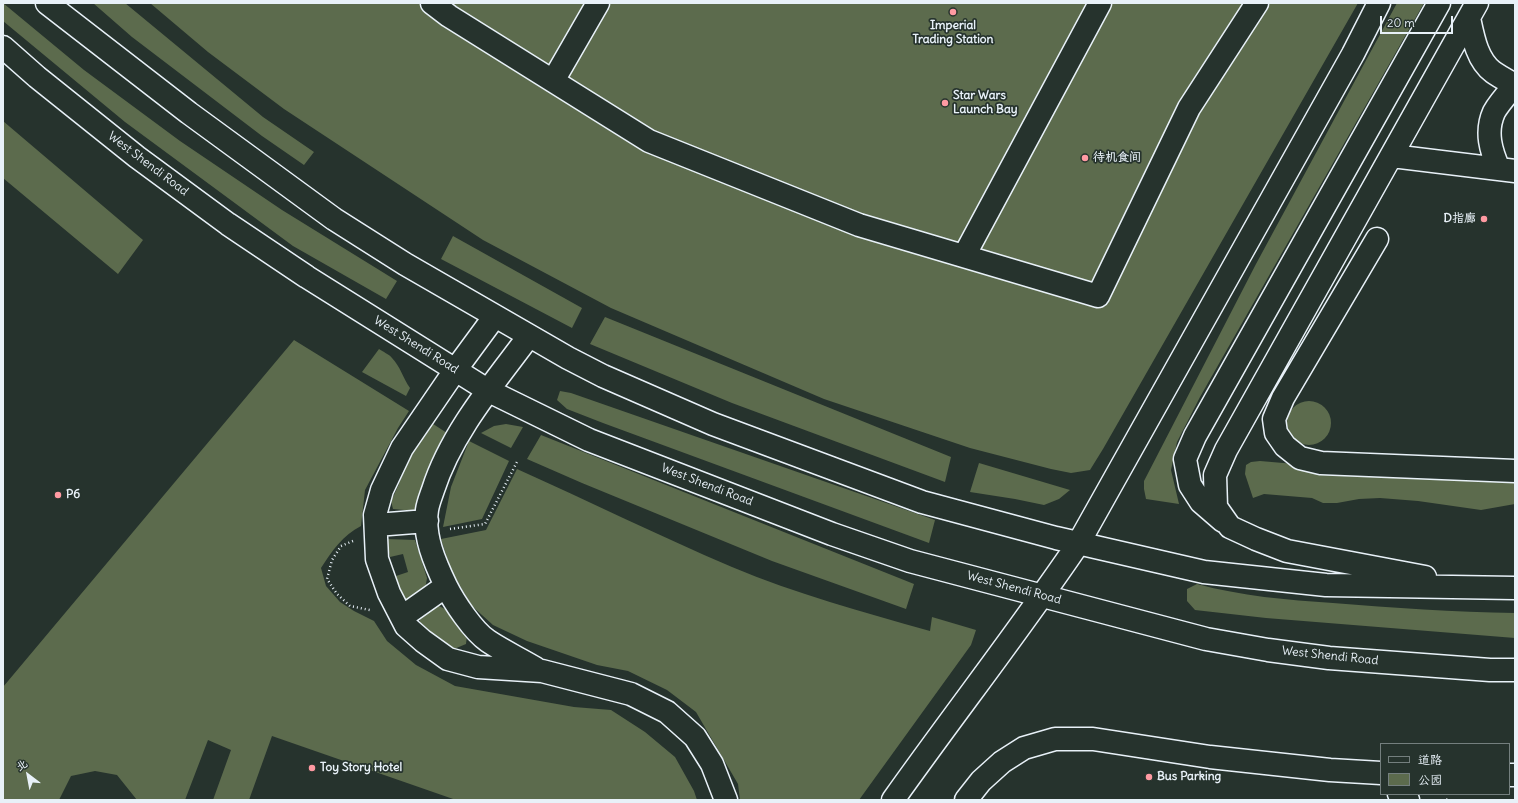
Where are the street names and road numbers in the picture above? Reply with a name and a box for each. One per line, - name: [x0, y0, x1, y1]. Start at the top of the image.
- street label: West Shendi Road: [105, 129, 191, 199]
- street label: West Shendi Road: [371, 313, 461, 377]
- street label: West Shendi Road: [659, 461, 755, 509]
- street label: West Shendi Road: [965, 568, 1063, 608]
- street label: West Shendi Road: [1281, 644, 1379, 668]

